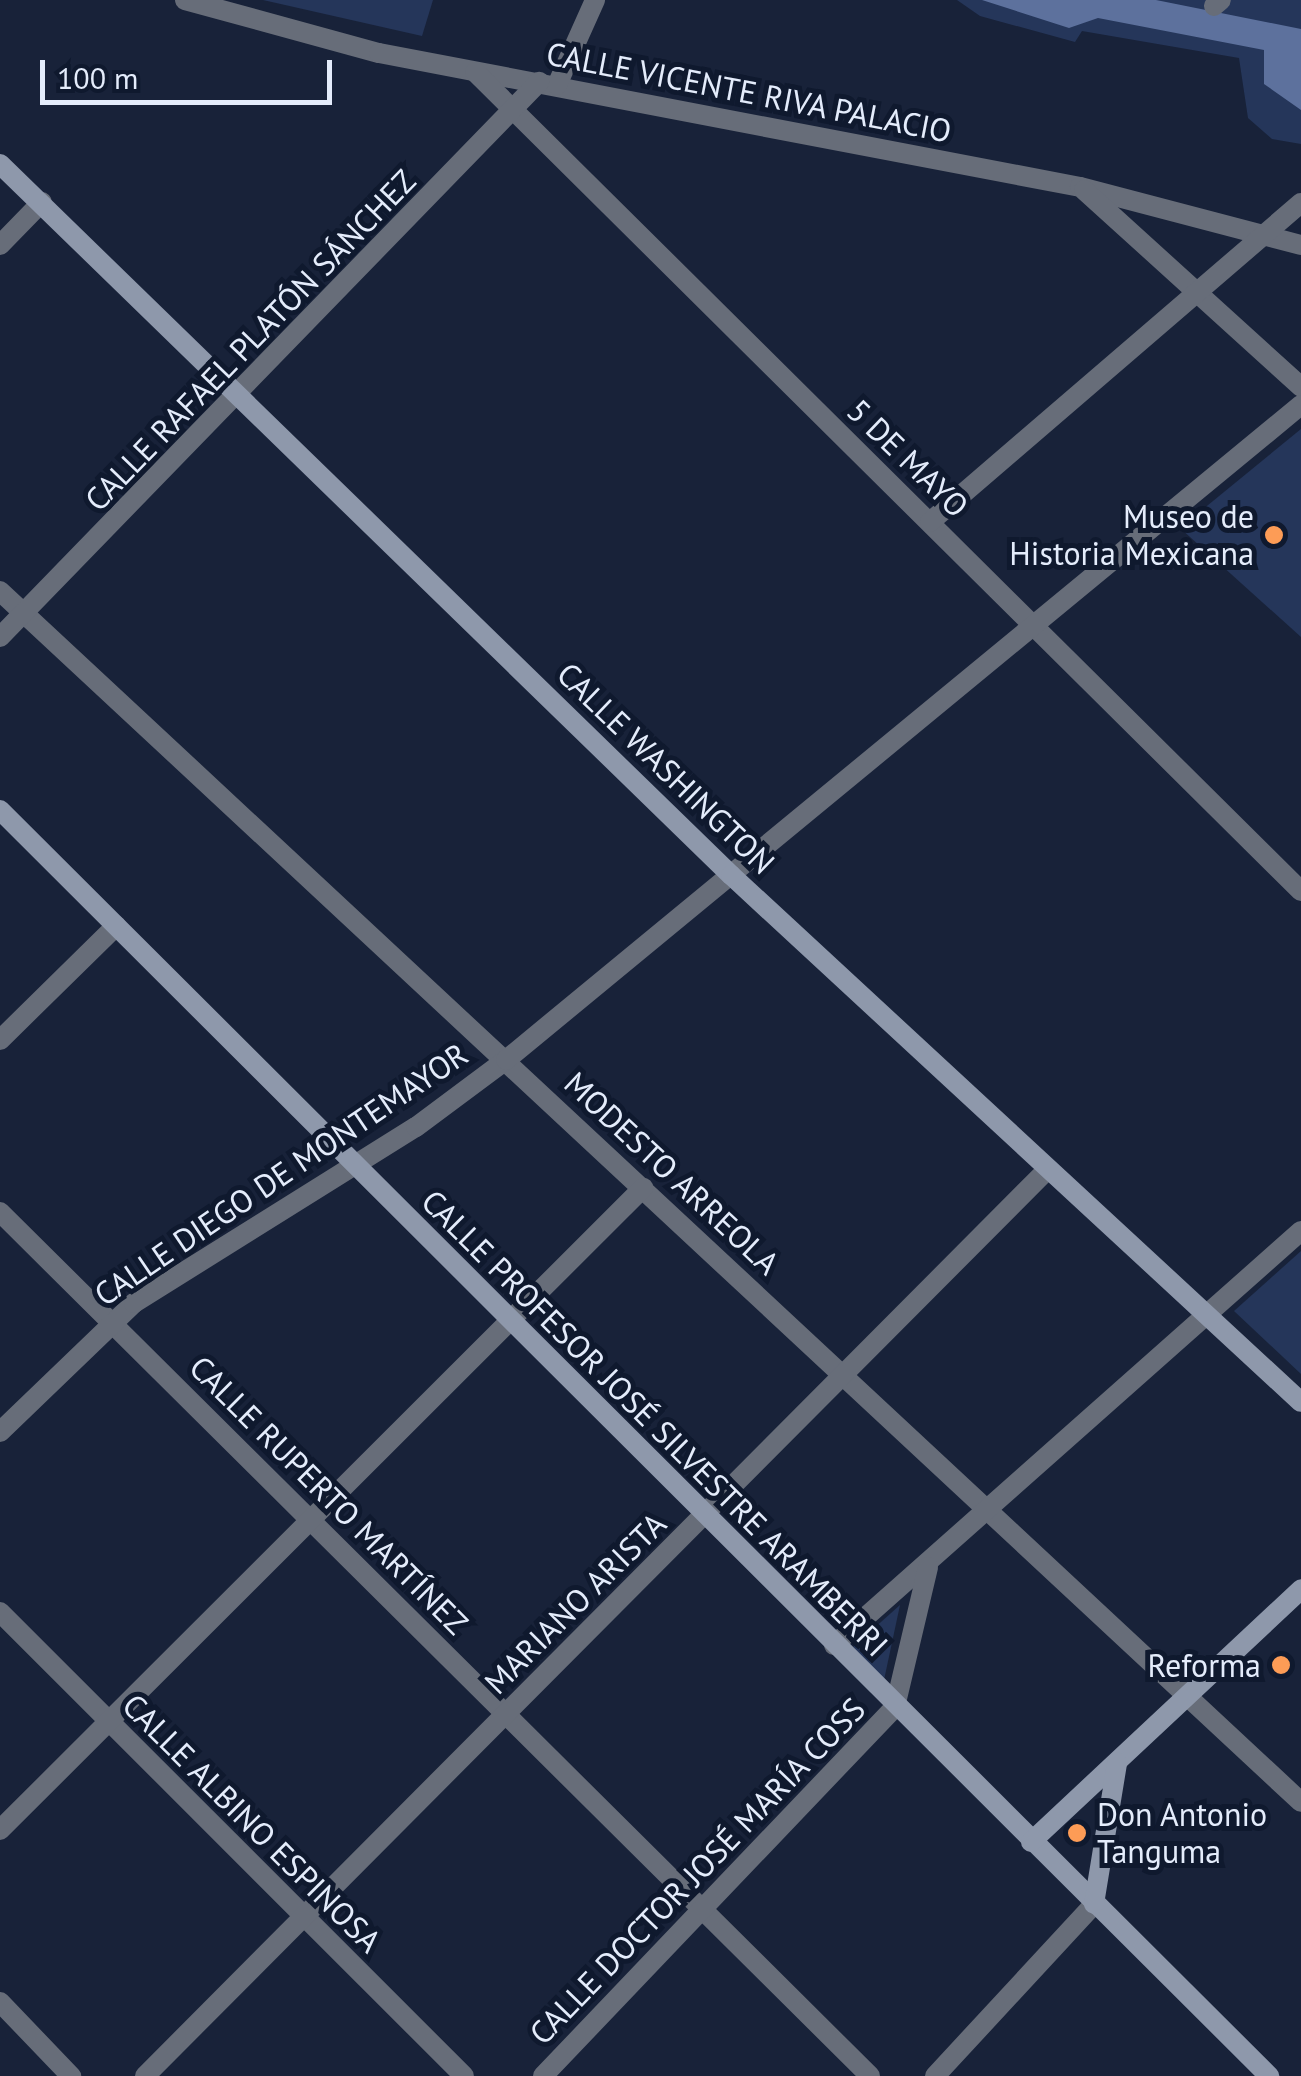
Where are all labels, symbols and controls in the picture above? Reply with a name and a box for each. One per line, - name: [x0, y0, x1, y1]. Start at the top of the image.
- street label: CALLE VICENTE RIVA PALACIO: [542, 34, 956, 150]
- scale bar: [45, 40, 338, 102]
- text: 100 m: [57, 58, 138, 97]
- street label: CALLE RAFAEL PLATÓN SÁNCHEZ: [76, 161, 424, 519]
- street label: 5 DE MAYO: [840, 391, 976, 525]
- place label: Museo de Historia Mexicana: [1009, 498, 1254, 573]
- marker: Museo de Historia Mexicana: [1263, 524, 1285, 546]
- street label: CALLE WASHINGTON: [549, 654, 783, 882]
- street label: CALLE DIEGO DE MONTEMAYOR: [87, 1035, 475, 1313]
- street label: MODESTO ARREOLA: [556, 1063, 788, 1283]
- street label: CALLE PROFESOR JOSÉ SILVESTRE ARAMBERRI: [413, 1181, 897, 1665]
- street label: CALLE RUPERTO MARTÍNEZ: [182, 1348, 476, 1642]
- street label: MARIANO ARISTA: [476, 1504, 674, 1702]
- place label: Reforma: [1147, 1646, 1261, 1684]
- marker: Reforma: [1270, 1654, 1292, 1676]
- street label: CALLE ALBINO ESPINOSA: [114, 1685, 390, 1961]
- street label: CALLE DOCTOR JOSÉ MARÍA COSS: [521, 1689, 873, 2053]
- place label: Don Antonio Tanguma: [1097, 1796, 1268, 1871]
- marker: Don Antonio Tanguma: [1066, 1822, 1088, 1844]

